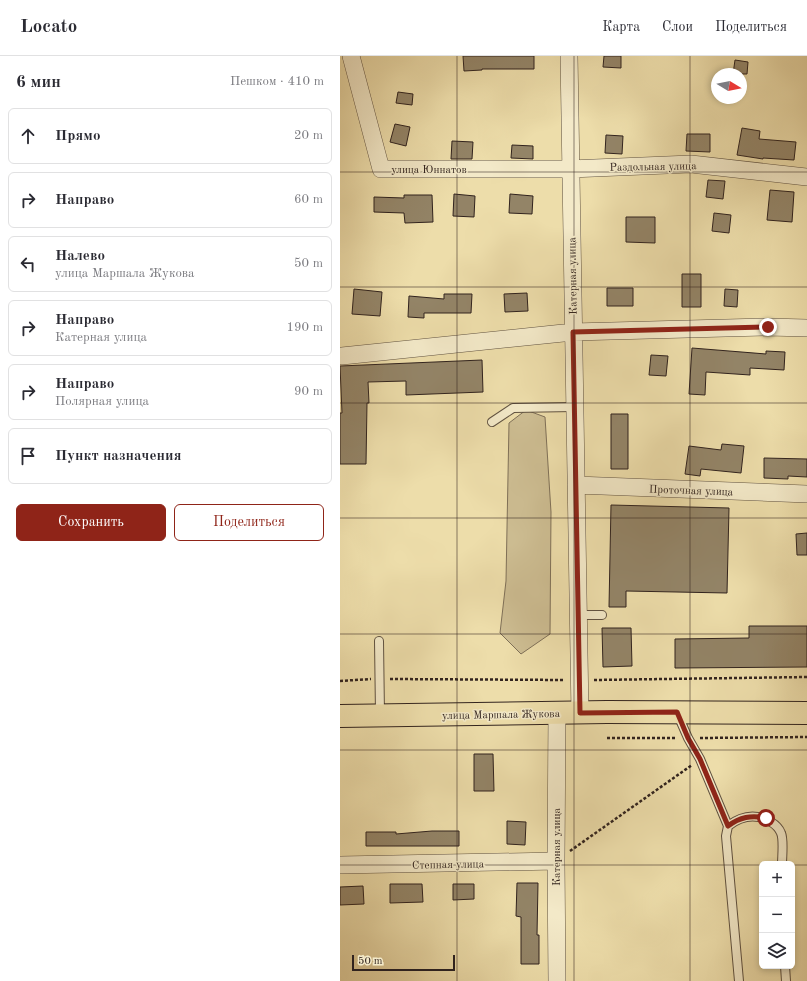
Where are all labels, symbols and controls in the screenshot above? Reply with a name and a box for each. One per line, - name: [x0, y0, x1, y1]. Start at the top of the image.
- text: Locato: [20, 18, 77, 37]
- text: Карта: [602, 20, 640, 34]
- text: Слои: [662, 20, 693, 34]
- text: Поделиться: [715, 20, 787, 34]
- north arrow: [711, 68, 747, 104]
- text: 6 мин: [16, 74, 61, 91]
- text: Пешком · 410 m: [230, 75, 324, 88]
- icon: ahead: [17, 125, 39, 147]
- text: Прямо: [55, 129, 101, 144]
- text: 20 m: [294, 129, 323, 142]
- street label: Раздольная улица: [609, 161, 697, 174]
- street label: улица Юннатов: [391, 165, 467, 176]
- icon: right: [17, 189, 39, 211]
- text: Направо: [55, 193, 114, 208]
- text: 60 m: [294, 193, 323, 206]
- street label: Катерная улица: [567, 236, 580, 315]
- text: Налево: [55, 249, 105, 264]
- icon: left: [17, 253, 39, 275]
- text: 50 m: [294, 257, 323, 270]
- text: улица Маршала Жукова: [55, 267, 195, 280]
- text: Направо: [55, 313, 114, 328]
- icon: right: [17, 317, 39, 339]
- route end: [759, 318, 777, 336]
- text: 190 m: [286, 321, 323, 334]
- text: Катерная улица: [55, 331, 147, 344]
- text: Направо: [55, 377, 114, 392]
- icon: right: [17, 381, 39, 403]
- text: 90 m: [294, 385, 323, 398]
- text: Полярная улица: [55, 395, 149, 408]
- icon: arrive: [17, 445, 39, 467]
- text: Пункт назначения: [55, 449, 182, 464]
- street label: Проточная улица: [649, 485, 734, 498]
- button: Сохранить: [16, 504, 166, 541]
- button: Поделиться: [174, 504, 324, 541]
- street label: улица Маршала Жукова: [442, 709, 561, 722]
- street label: Катерная улица: [552, 808, 563, 886]
- route start: [757, 809, 775, 827]
- street label: Степная улица: [412, 859, 485, 872]
- map controls: [759, 861, 795, 969]
- button: +: [759, 861, 795, 897]
- button: −: [759, 897, 795, 933]
- button: layers: [759, 933, 795, 969]
- scale bar: [352, 953, 455, 972]
- text: 50 m: [358, 956, 383, 967]

